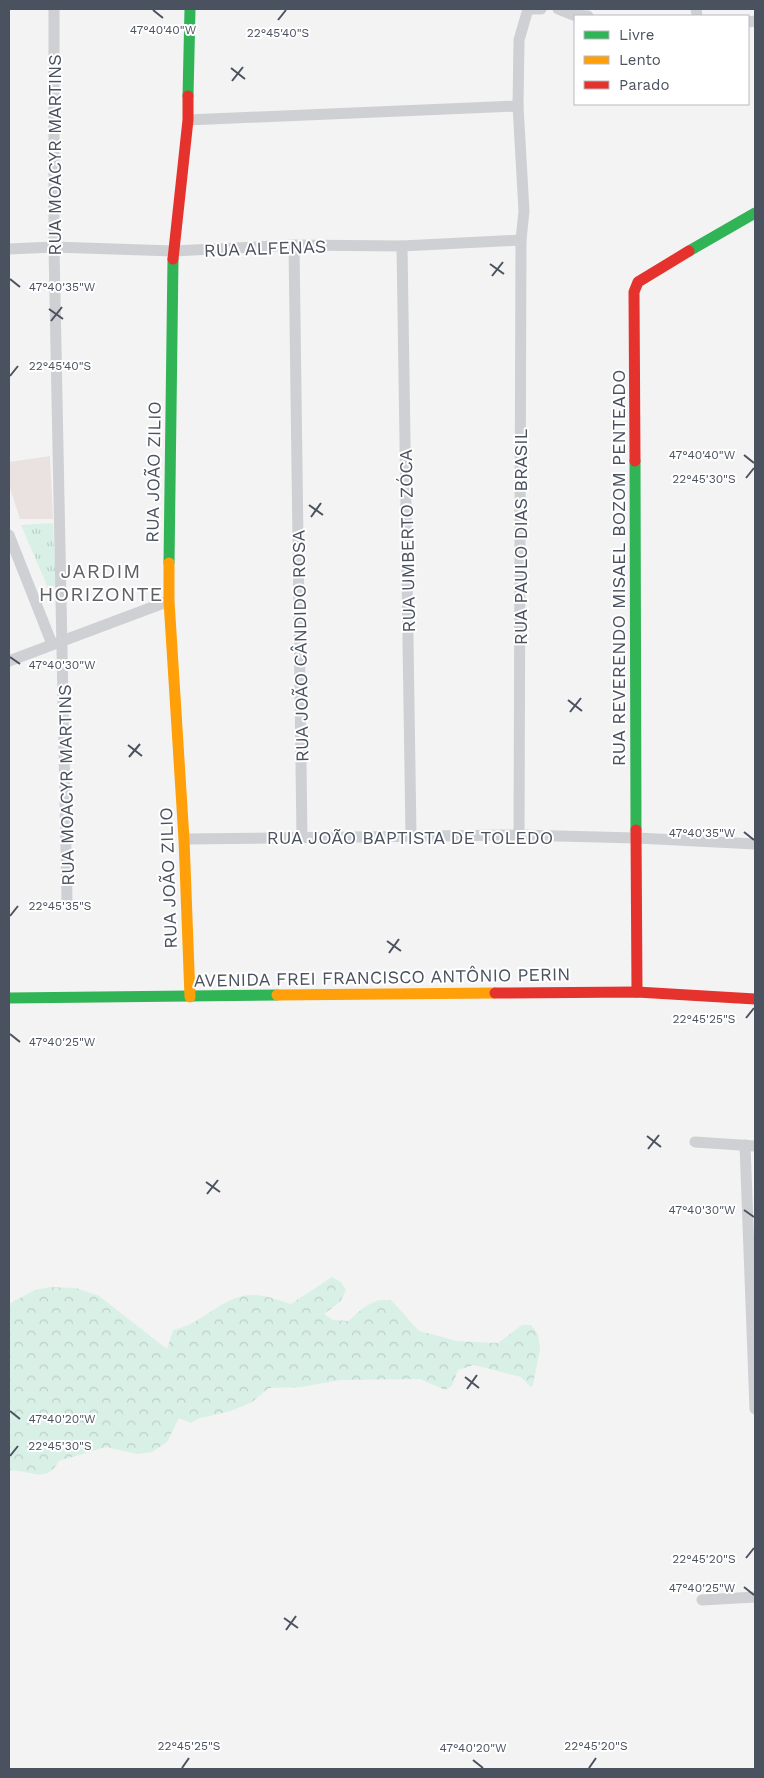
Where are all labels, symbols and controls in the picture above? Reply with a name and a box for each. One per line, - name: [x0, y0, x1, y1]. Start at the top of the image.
- legend: [574, 15, 749, 105]
- text: 47°40'40"W: [130, 23, 197, 37]
- text: 22°45'40"S: [247, 26, 309, 40]
- text: Livre: [619, 26, 654, 44]
- text: Lento: [619, 51, 661, 69]
- street label: RUA MOACYR MARTINS: [44, 54, 65, 256]
- text: Parado: [619, 76, 669, 94]
- street label: RUA ALFENAS: [203, 235, 327, 261]
- text: 47°40'35"W: [29, 280, 96, 294]
- text: 22°45'40"S: [29, 359, 91, 373]
- street label: RUA REVERENDO MISAEL BOZOM PENTEADO: [608, 370, 629, 766]
- street label: RUA JOÃO ZILIO: [141, 401, 165, 543]
- street label: RUA PAULO DIAS BRASIL: [510, 428, 531, 645]
- text: 47°40'40"W: [669, 448, 736, 462]
- street label: RUA UMBERTO ZÓCA: [395, 449, 419, 633]
- text: 22°45'30"S: [672, 472, 736, 486]
- street label: RUA JOÃO CÂNDIDO ROSA: [287, 530, 313, 762]
- district label: JARDIM HORIZONTE: [39, 559, 163, 606]
- text: 47°40'30"W: [28, 658, 96, 672]
- street label: RUA MOACYR MARTINS: [54, 684, 78, 886]
- street label: RUA JOÃO ZILIO: [155, 807, 181, 949]
- text: 47°40'35"W: [669, 826, 736, 840]
- street label: RUA JOÃO BAPTISTA DE TOLEDO: [267, 827, 553, 848]
- text: 22°45'35"S: [29, 899, 91, 913]
- street label: AVENIDA FREI FRANCISCO ANTÔNIO PERIN: [193, 963, 571, 991]
- text: 22°45'25"S: [673, 1012, 735, 1026]
- text: 47°40'25"W: [29, 1035, 96, 1049]
- text: 47°40'30"W: [668, 1203, 736, 1217]
- text: 47°40'20"W: [28, 1412, 96, 1426]
- text: 22°45'30"S: [28, 1439, 92, 1453]
- text: 22°45'20"S: [672, 1552, 736, 1566]
- text: 47°40'25"W: [669, 1581, 736, 1595]
- text: 22°45'25"S: [158, 1739, 220, 1753]
- text: 22°45'20"S: [564, 1739, 628, 1753]
- text: 47°40'20"W: [439, 1741, 507, 1755]

